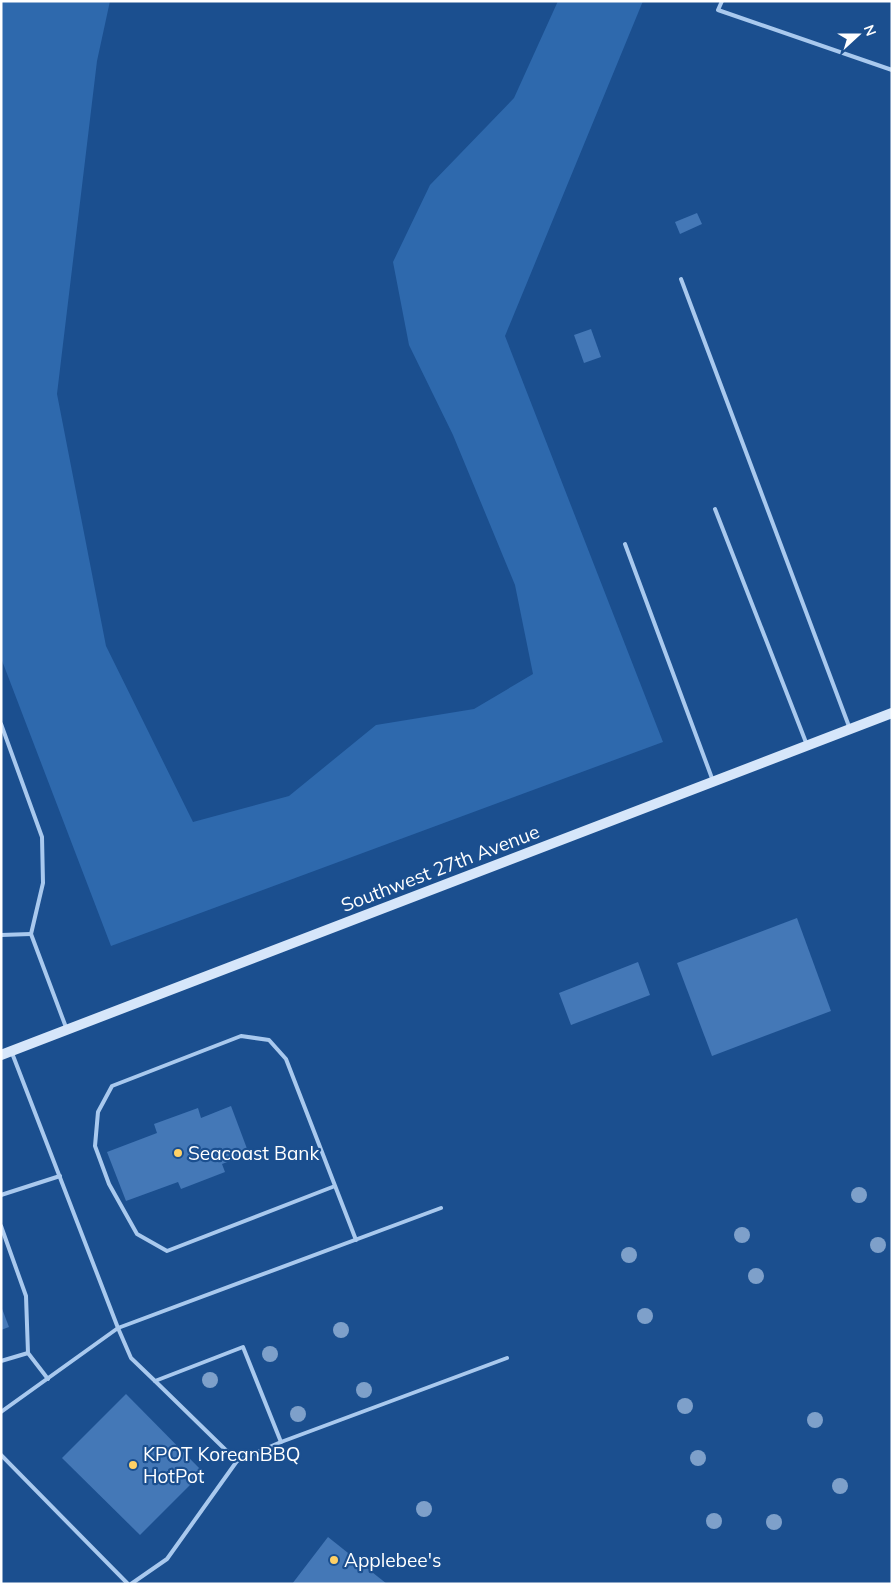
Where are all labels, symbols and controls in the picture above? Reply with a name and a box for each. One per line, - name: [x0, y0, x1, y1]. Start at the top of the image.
- north arrow: [833, 10, 883, 60]
- text: N: [860, 22, 880, 39]
- street label: Southwest 27th Avenue: [337, 819, 543, 917]
- place label: Seacoast Bank: [188, 1141, 319, 1165]
- marker: Seacoast Bank: [172, 1147, 184, 1159]
- place label: KPOT KoreanBBQ HotPot: [143, 1442, 300, 1488]
- marker: KPOT KoreanBBQ HotPot: [127, 1459, 139, 1471]
- place label: Applebee's: [344, 1548, 441, 1572]
- marker: Applebee's: [328, 1554, 340, 1566]

